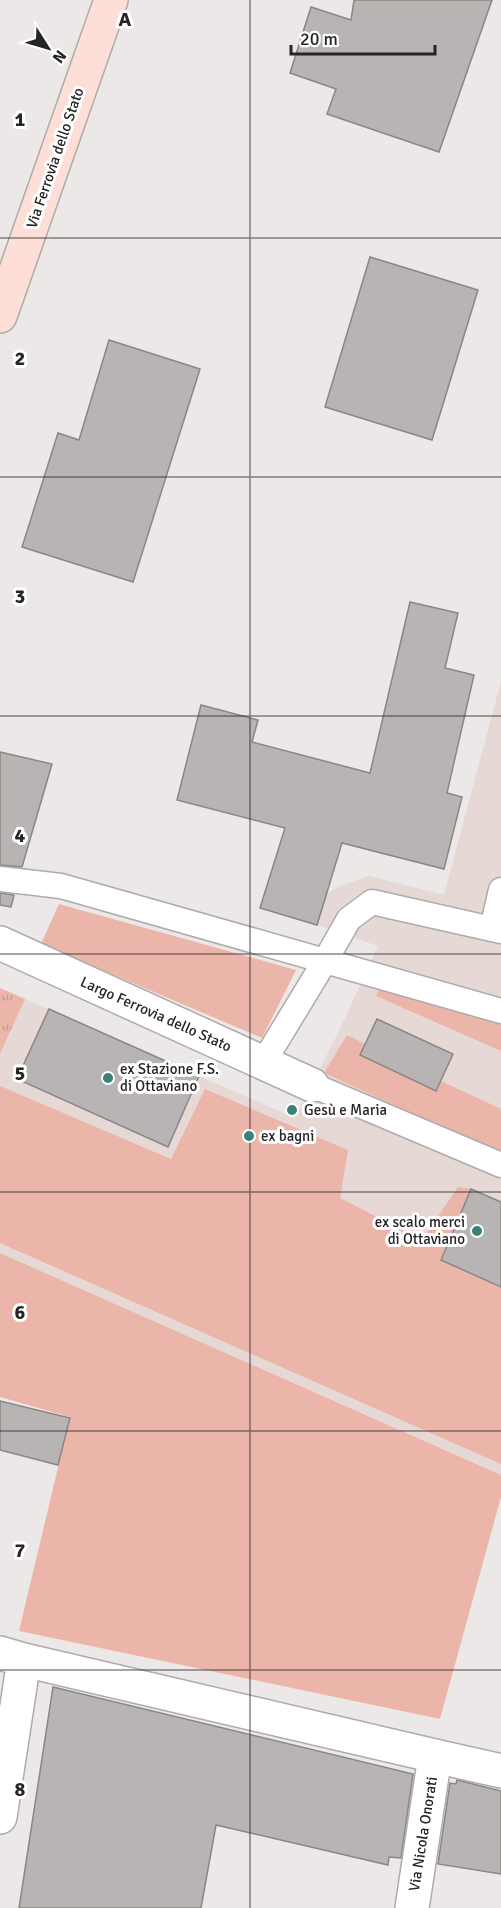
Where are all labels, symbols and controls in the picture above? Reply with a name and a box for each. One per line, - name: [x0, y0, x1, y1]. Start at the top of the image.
- text: A: [119, 7, 132, 32]
- north arrow: [18, 18, 78, 78]
- scale bar: [291, 18, 435, 56]
- text: 20 m: [300, 28, 338, 50]
- text: N: [48, 46, 71, 67]
- street label: Via Ferrovia dello Stato: [22, 85, 88, 231]
- text: 1: [15, 107, 26, 132]
- text: 2: [15, 346, 25, 371]
- text: 3: [15, 584, 25, 609]
- text: 4: [15, 823, 26, 848]
- street label: Largo Ferrovia dello Stato: [78, 973, 235, 1056]
- place label: ex Stazione F.S. di Ottaviano: [120, 1060, 219, 1095]
- text: 5: [15, 1061, 25, 1086]
- marker: ex Stazione F.S. di Ottaviano: [101, 1071, 115, 1085]
- place label: Gesù e Maria: [304, 1101, 387, 1119]
- marker: Gesù e Maria: [285, 1103, 299, 1117]
- place label: ex bagni: [261, 1127, 314, 1145]
- marker: ex bagni: [242, 1129, 256, 1143]
- place label: ex scalo merci di Ottaviano: [375, 1213, 465, 1248]
- marker: ex scalo merci di Ottaviano: [470, 1224, 484, 1238]
- text: 6: [15, 1300, 26, 1325]
- text: 7: [15, 1538, 26, 1563]
- street label: Via Nicola Onorati: [405, 1775, 441, 1893]
- text: 8: [15, 1777, 26, 1802]

